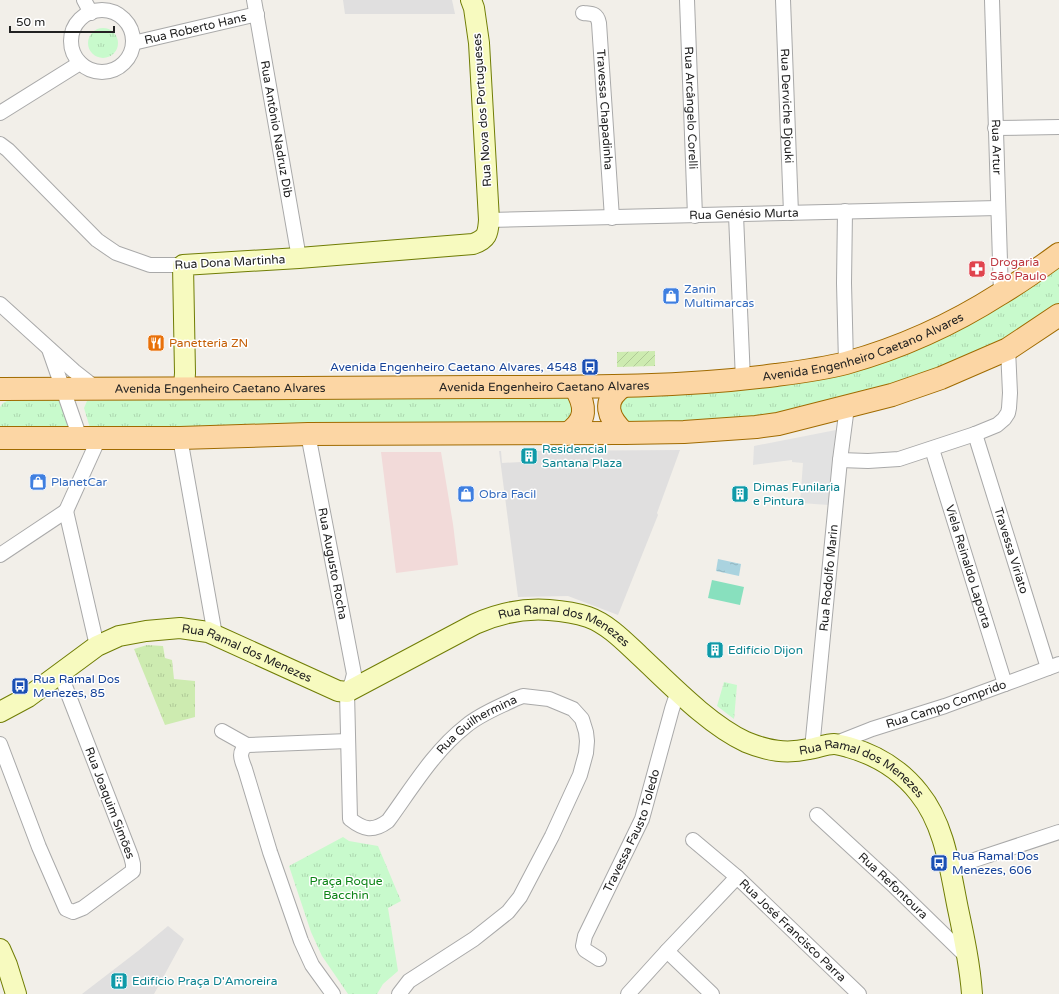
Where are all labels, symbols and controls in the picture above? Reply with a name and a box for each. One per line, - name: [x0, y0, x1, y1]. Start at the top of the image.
- scale bar: [10, 8, 114, 34]
- street label: Rua Roberto Hans: [143, 10, 248, 47]
- text: 50 m: [16, 15, 45, 29]
- street label: Rua Nova dos Portugueses: [470, 32, 494, 187]
- street label: Rua Arcângelo Corelli: [682, 46, 700, 170]
- street label: Rua Derviche Djouki: [778, 48, 796, 164]
- street label: Travessa Chapadinha: [594, 49, 616, 171]
- street label: Rua Antônio Nadruz Dib: [258, 59, 295, 199]
- street label: Rua Artur: [989, 119, 1004, 175]
- street label: Rua Genésio Murta: [689, 206, 799, 222]
- street label: Rua Dona Martinha: [174, 252, 286, 272]
- place label: Drogaria São Paulo: [990, 255, 1047, 283]
- pharmacy icon: Drogaria São Paulo: [967, 259, 987, 279]
- place label: Zanin Multimarcas: [684, 282, 755, 310]
- shop icon: Zanin Multimarcas: [661, 286, 681, 306]
- street label: Avenida Engenheiro Caetano Alvares: [761, 310, 966, 384]
- restaurant icon: Panetteria ZN: [146, 333, 166, 353]
- place label: Panetteria ZN: [169, 336, 248, 350]
- bus stop icon: Avenida Engenheiro Caetano Alvares, 4548: [580, 357, 600, 377]
- place label: Avenida Engenheiro Caetano Alvares, 4548: [330, 360, 577, 374]
- street label: Avenida Engenheiro Caetano Alvares: [439, 378, 650, 394]
- street label: Avenida Engenheiro Caetano Alvares: [114, 381, 326, 396]
- place label: Residencial Santana Plaza: [542, 442, 622, 470]
- building icon: Residencial Santana Plaza: [519, 446, 539, 466]
- shop icon: PlanetCar: [28, 472, 48, 492]
- place label: PlanetCar: [51, 475, 107, 489]
- place label: Dimas Funilaria e Pintura: [753, 480, 840, 508]
- shop icon: Obra Facil: [456, 484, 476, 504]
- building icon: Dimas Funilaria e Pintura: [730, 484, 750, 504]
- place label: Obra Facil: [479, 487, 536, 501]
- street label: Viela Reinaldo Laporta: [943, 503, 994, 630]
- street label: Rua Augusto Rocha: [315, 506, 350, 621]
- street label: Travessa Viriato: [991, 506, 1031, 595]
- street label: Rua Rodolfo Marin: [816, 524, 841, 632]
- street label: Rua Ramal dos Menezes: [497, 602, 633, 650]
- street label: Rua Ramal dos Menezes: [181, 621, 314, 685]
- building icon: Edifício Dijon: [705, 640, 725, 660]
- place label: Edifício Dijon: [728, 643, 803, 657]
- place label: Rua Ramal Dos Menezes, 85: [33, 672, 120, 700]
- bus stop icon: Rua Ramal Dos Menezes, 85: [10, 676, 30, 696]
- street label: Rua Campo Comprido: [884, 677, 1008, 731]
- street label: Rua Guilhermina: [434, 692, 519, 757]
- street label: Rua Ramal dos Menezes: [798, 737, 927, 800]
- street label: Rua Joaquim Simões: [82, 745, 138, 861]
- street label: Travessa Fausto Toledo: [600, 767, 662, 894]
- place label: Rua Ramal Dos Menezes, 606: [952, 849, 1039, 877]
- street label: Rua Refontoura: [856, 850, 931, 922]
- bus stop icon: Rua Ramal Dos Menezes, 606: [929, 853, 949, 873]
- park label: Praça Roque Bacchin: [309, 874, 383, 902]
- street label: Rua José Francisco Parra: [736, 876, 849, 985]
- building icon: Edifício Praça D'Amoreira: [109, 971, 129, 991]
- place label: Edifício Praça D'Amoreira: [132, 974, 277, 988]

